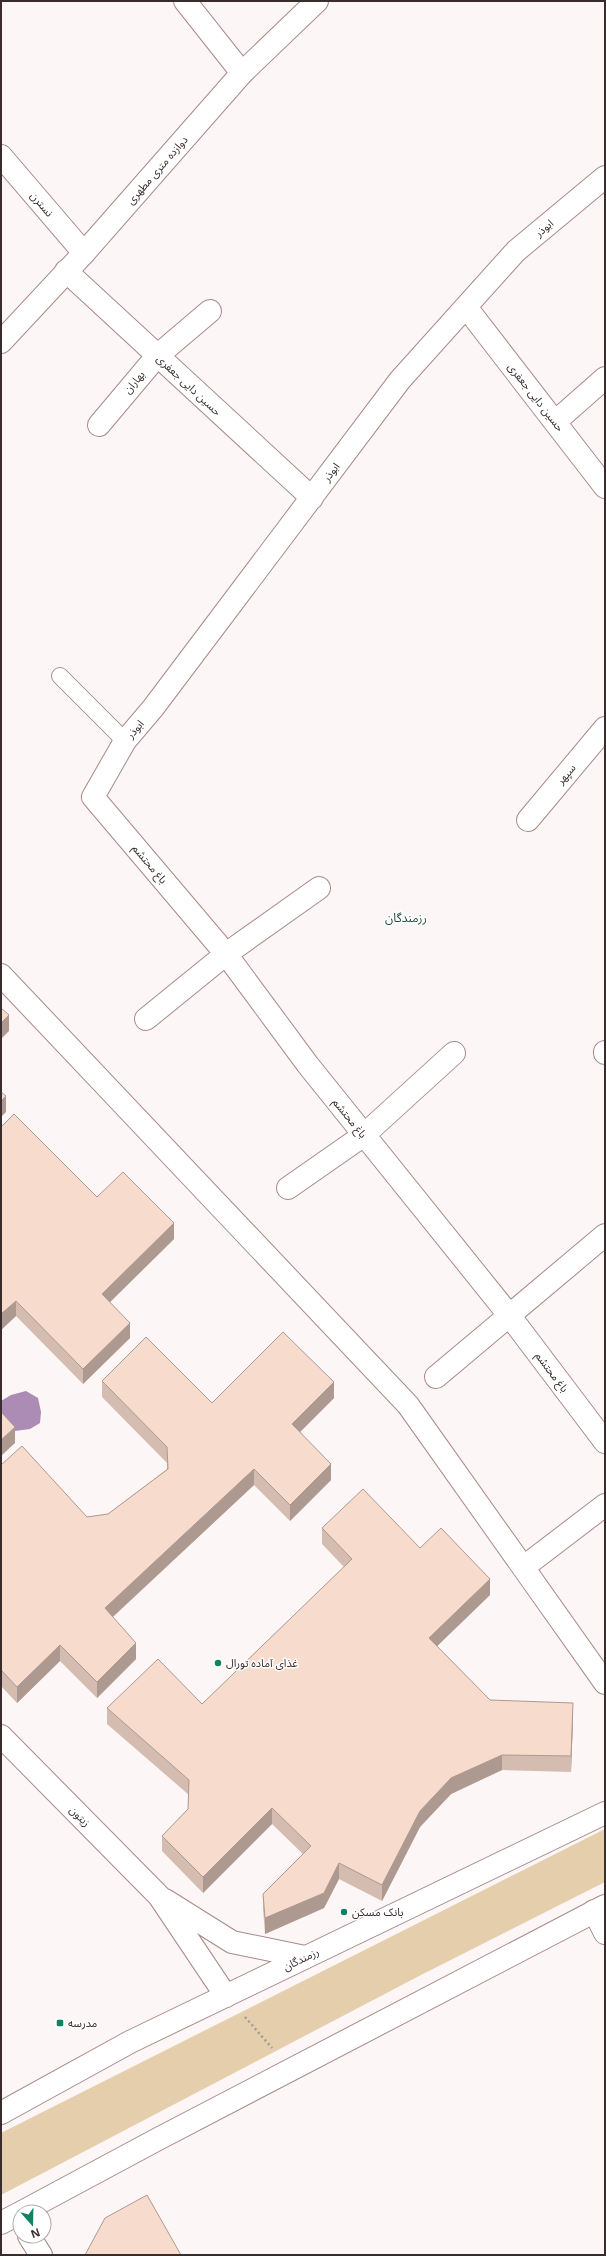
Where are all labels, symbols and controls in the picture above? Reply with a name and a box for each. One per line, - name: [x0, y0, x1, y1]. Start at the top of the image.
- street label: دوازده متری مطهری: [123, 132, 191, 207]
- street label: نسترن: [28, 188, 57, 219]
- street label: ابوذر: [530, 215, 556, 240]
- street label: حسین دایی جعفری: [154, 351, 225, 419]
- street label: حسین دایی جعفری: [505, 359, 568, 435]
- street label: بهاران: [120, 367, 148, 396]
- street label: ابوذر: [318, 459, 343, 485]
- street label: ابوذر: [122, 716, 147, 742]
- street label: سپهر: [552, 760, 580, 789]
- street label: باغ محتشم: [128, 841, 171, 888]
- district label: رزمندگان: [385, 909, 427, 926]
- street label: باغ محتشم: [328, 1095, 371, 1142]
- street label: باغ محتشم: [531, 1348, 573, 1396]
- place label: غذای آماده تورال: [226, 1655, 298, 1670]
- marker: غذای آماده تورال: [213, 1658, 223, 1668]
- street label: زیتون: [67, 1802, 94, 1829]
- place label: بانک مسکن: [352, 1904, 403, 1919]
- marker: بانک مسکن: [339, 1907, 349, 1917]
- street label: رزمندگان: [280, 1943, 321, 1974]
- place label: مدرسه: [68, 2015, 98, 2030]
- marker: مدرسه: [55, 2018, 65, 2028]
- north arrow: [12, 2204, 52, 2244]
- text: N: [29, 2225, 42, 2242]

